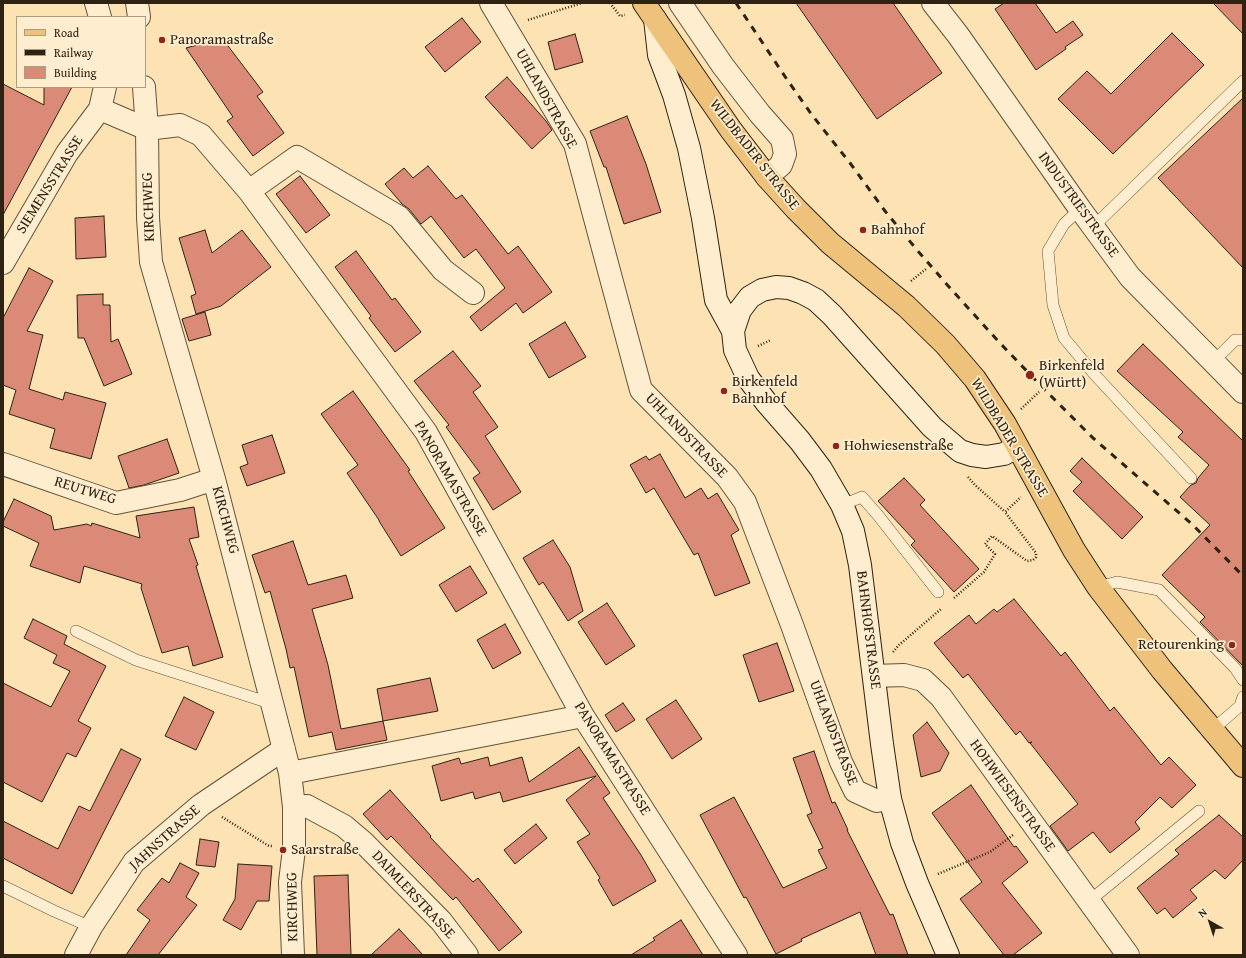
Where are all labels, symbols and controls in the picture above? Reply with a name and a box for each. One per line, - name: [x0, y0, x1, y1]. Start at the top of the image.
- legend: [16, 16, 146, 88]
- text: Road: [54, 24, 79, 41]
- place label: Panoramastraße: [170, 31, 274, 49]
- marker: Panoramastraße: [157, 35, 167, 45]
- text: Railway: [54, 44, 93, 61]
- street label: UHLANDSTRASSE: [511, 46, 581, 152]
- text: Building: [54, 64, 97, 81]
- street label: WILDBADER STRASSE: [705, 96, 803, 214]
- street label: SIEMENSSTRASSE: [13, 133, 87, 237]
- street label: INDUSTRIESTRASSE: [1034, 149, 1122, 261]
- street label: KIRCHWEG: [139, 172, 159, 242]
- place label: Bahnhof: [871, 221, 924, 239]
- marker: Bahnhof: [858, 225, 868, 235]
- place label: Birkenfeld (Württ): [1039, 357, 1105, 392]
- marker: Birkenfeld (Württ): [1024, 369, 1036, 381]
- place label: Birkenfeld Bahnhof: [732, 373, 798, 408]
- street label: WILDBADER STRASSE: [966, 375, 1052, 501]
- marker: Birkenfeld Bahnhof: [719, 386, 729, 396]
- street label: UHLANDSTRASSE: [641, 390, 731, 482]
- street label: PANORAMASTRASSE: [410, 418, 490, 540]
- place label: Hohwiesenstraße: [844, 437, 954, 455]
- marker: Hohwiesenstraße: [831, 441, 841, 451]
- street label: REUTWEG: [52, 473, 118, 509]
- street label: KIRCHWEG: [207, 484, 243, 556]
- street label: BAHNHOFSTRASSE: [852, 570, 884, 690]
- place label: Retourenking: [1138, 636, 1224, 654]
- marker: Retourenking: [1227, 640, 1237, 650]
- street label: UHLANDSTRASSE: [805, 678, 861, 788]
- street label: PANORAMASTRASSE: [570, 699, 654, 819]
- street label: HOHWIESENSTRASSE: [965, 736, 1059, 856]
- street label: JAHNSTRASSE: [126, 801, 204, 875]
- place label: Saarstraße: [291, 841, 359, 859]
- marker: Saarstraße: [278, 845, 288, 855]
- street label: DAIMLERSTRASSE: [368, 847, 458, 943]
- street label: KIRCHWEG: [283, 872, 303, 942]
- north arrow: [1190, 902, 1230, 942]
- text: N: [1195, 904, 1210, 921]

